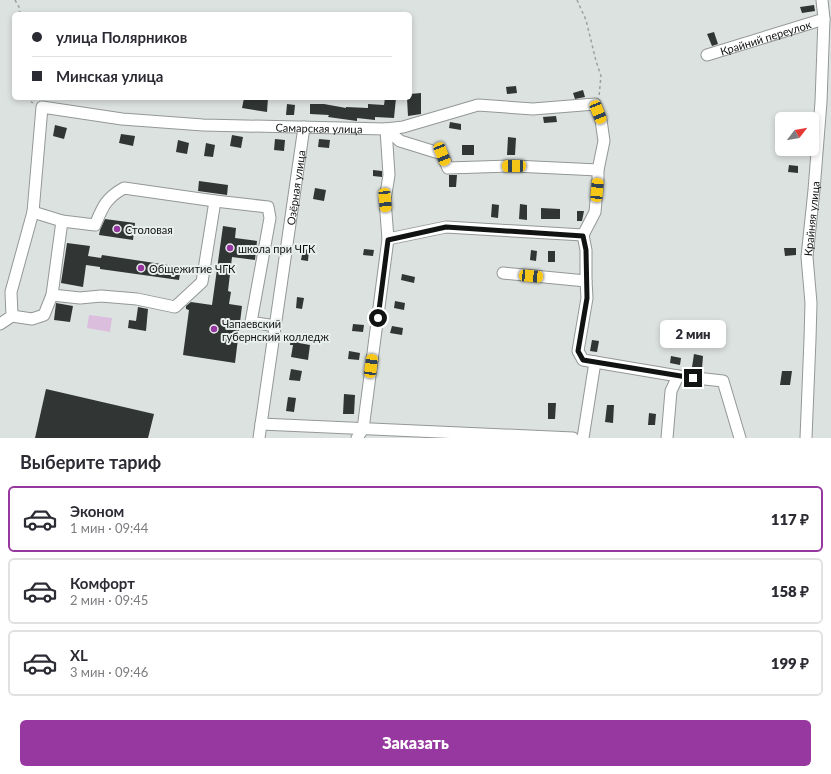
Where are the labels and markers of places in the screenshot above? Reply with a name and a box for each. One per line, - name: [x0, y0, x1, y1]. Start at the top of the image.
- place label: Столовая: [125, 223, 173, 236]
- marker: Столовая: [112, 224, 122, 234]
- place label: школа при ЧГК: [238, 242, 316, 255]
- marker: школа при ЧГК: [225, 243, 235, 253]
- place label: Общежитие ЧГК: [149, 262, 236, 275]
- marker: Общежитие ЧГК: [136, 263, 146, 273]
- place label: Чапаевский губернский колледж: [222, 317, 329, 343]
- marker: Чапаевский губернский колледж: [209, 324, 219, 334]

